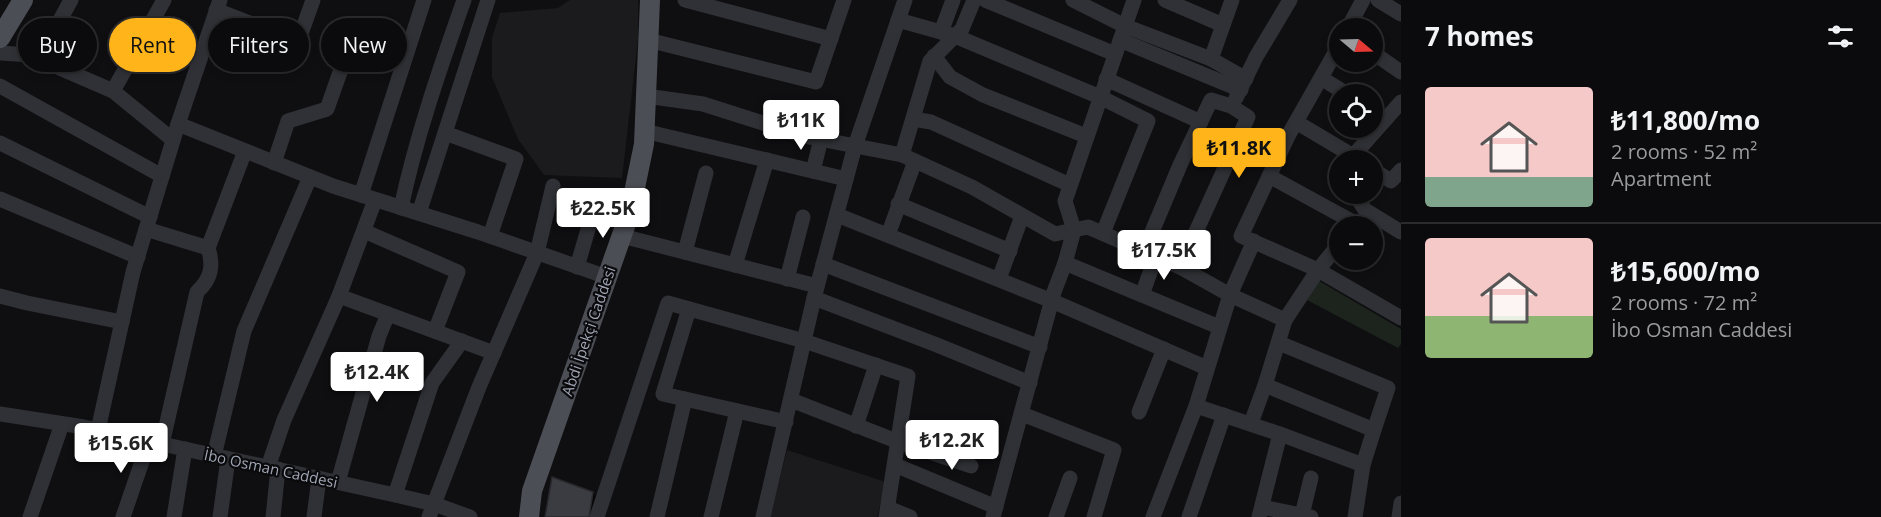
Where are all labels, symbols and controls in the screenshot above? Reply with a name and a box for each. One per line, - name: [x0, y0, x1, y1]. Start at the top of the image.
- chip: Buy: [18, 18, 97, 72]
- chip: Rent: [109, 18, 196, 72]
- chip: Filters: [208, 18, 309, 72]
- chip: New: [321, 18, 407, 72]
- north arrow: [1329, 18, 1383, 72]
- map controls: [1329, 18, 1383, 270]
- text: 7 homes: [1425, 18, 1534, 54]
- icon: filters: [1824, 20, 1857, 53]
- button: locate: [1329, 84, 1383, 138]
- pin: ₺11K: [765, 100, 837, 151]
- text: ₺11,800/mo: [1611, 102, 1760, 138]
- text: ₺11K: [777, 106, 825, 133]
- icon: home: [1473, 111, 1545, 183]
- pin: ₺11.8K: [1190, 128, 1288, 179]
- text: ₺11.8K: [1207, 134, 1271, 161]
- text: 2 rooms · 52 m²: [1611, 138, 1757, 165]
- button: +: [1329, 150, 1383, 204]
- text: Apartment: [1611, 165, 1711, 192]
- pin: ₺22.5K: [554, 188, 652, 239]
- text: ₺22.5K: [571, 194, 635, 221]
- button: −: [1329, 216, 1383, 270]
- pin: ₺17.5K: [1115, 230, 1213, 281]
- text: ₺17.5K: [1132, 236, 1196, 263]
- text: ₺15,600/mo: [1611, 253, 1760, 289]
- icon: home: [1473, 262, 1545, 334]
- street label: Abdi İpekçi Caddesi: [556, 264, 620, 398]
- text: 2 rooms · 72 m²: [1611, 289, 1757, 316]
- text: İbo Osman Caddesi: [1611, 316, 1792, 343]
- pin: ₺12.4K: [328, 352, 426, 403]
- text: ₺12.4K: [345, 358, 409, 385]
- pin: ₺12.2K: [903, 420, 1001, 471]
- pin: ₺15.6K: [72, 423, 170, 474]
- text: ₺12.2K: [920, 426, 984, 453]
- text: ₺15.6K: [89, 429, 153, 456]
- street label: İbo Osman Caddesi: [202, 444, 340, 492]

